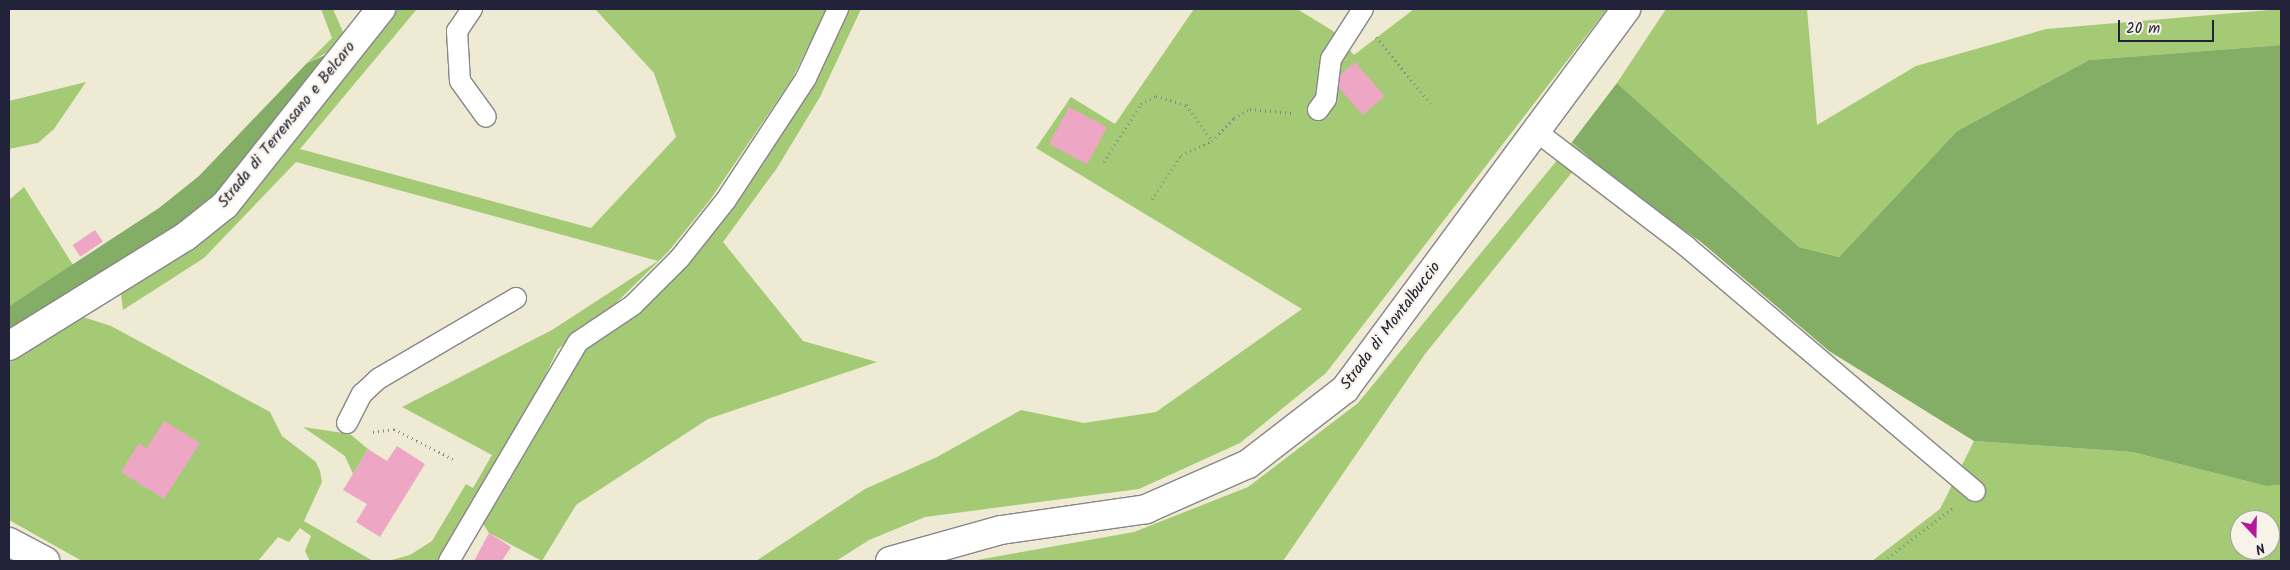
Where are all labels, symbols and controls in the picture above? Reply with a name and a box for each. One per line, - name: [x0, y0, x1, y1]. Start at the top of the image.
- scale bar: [2120, 10, 2216, 42]
- text: 20 m: [2126, 17, 2160, 41]
- street label: Strada di Terrensano e Belcaro: [214, 38, 360, 212]
- street label: Strada di Montalbuccio: [1337, 258, 1445, 394]
- north arrow: [2230, 510, 2280, 560]
- text: N: [2252, 536, 2268, 560]

